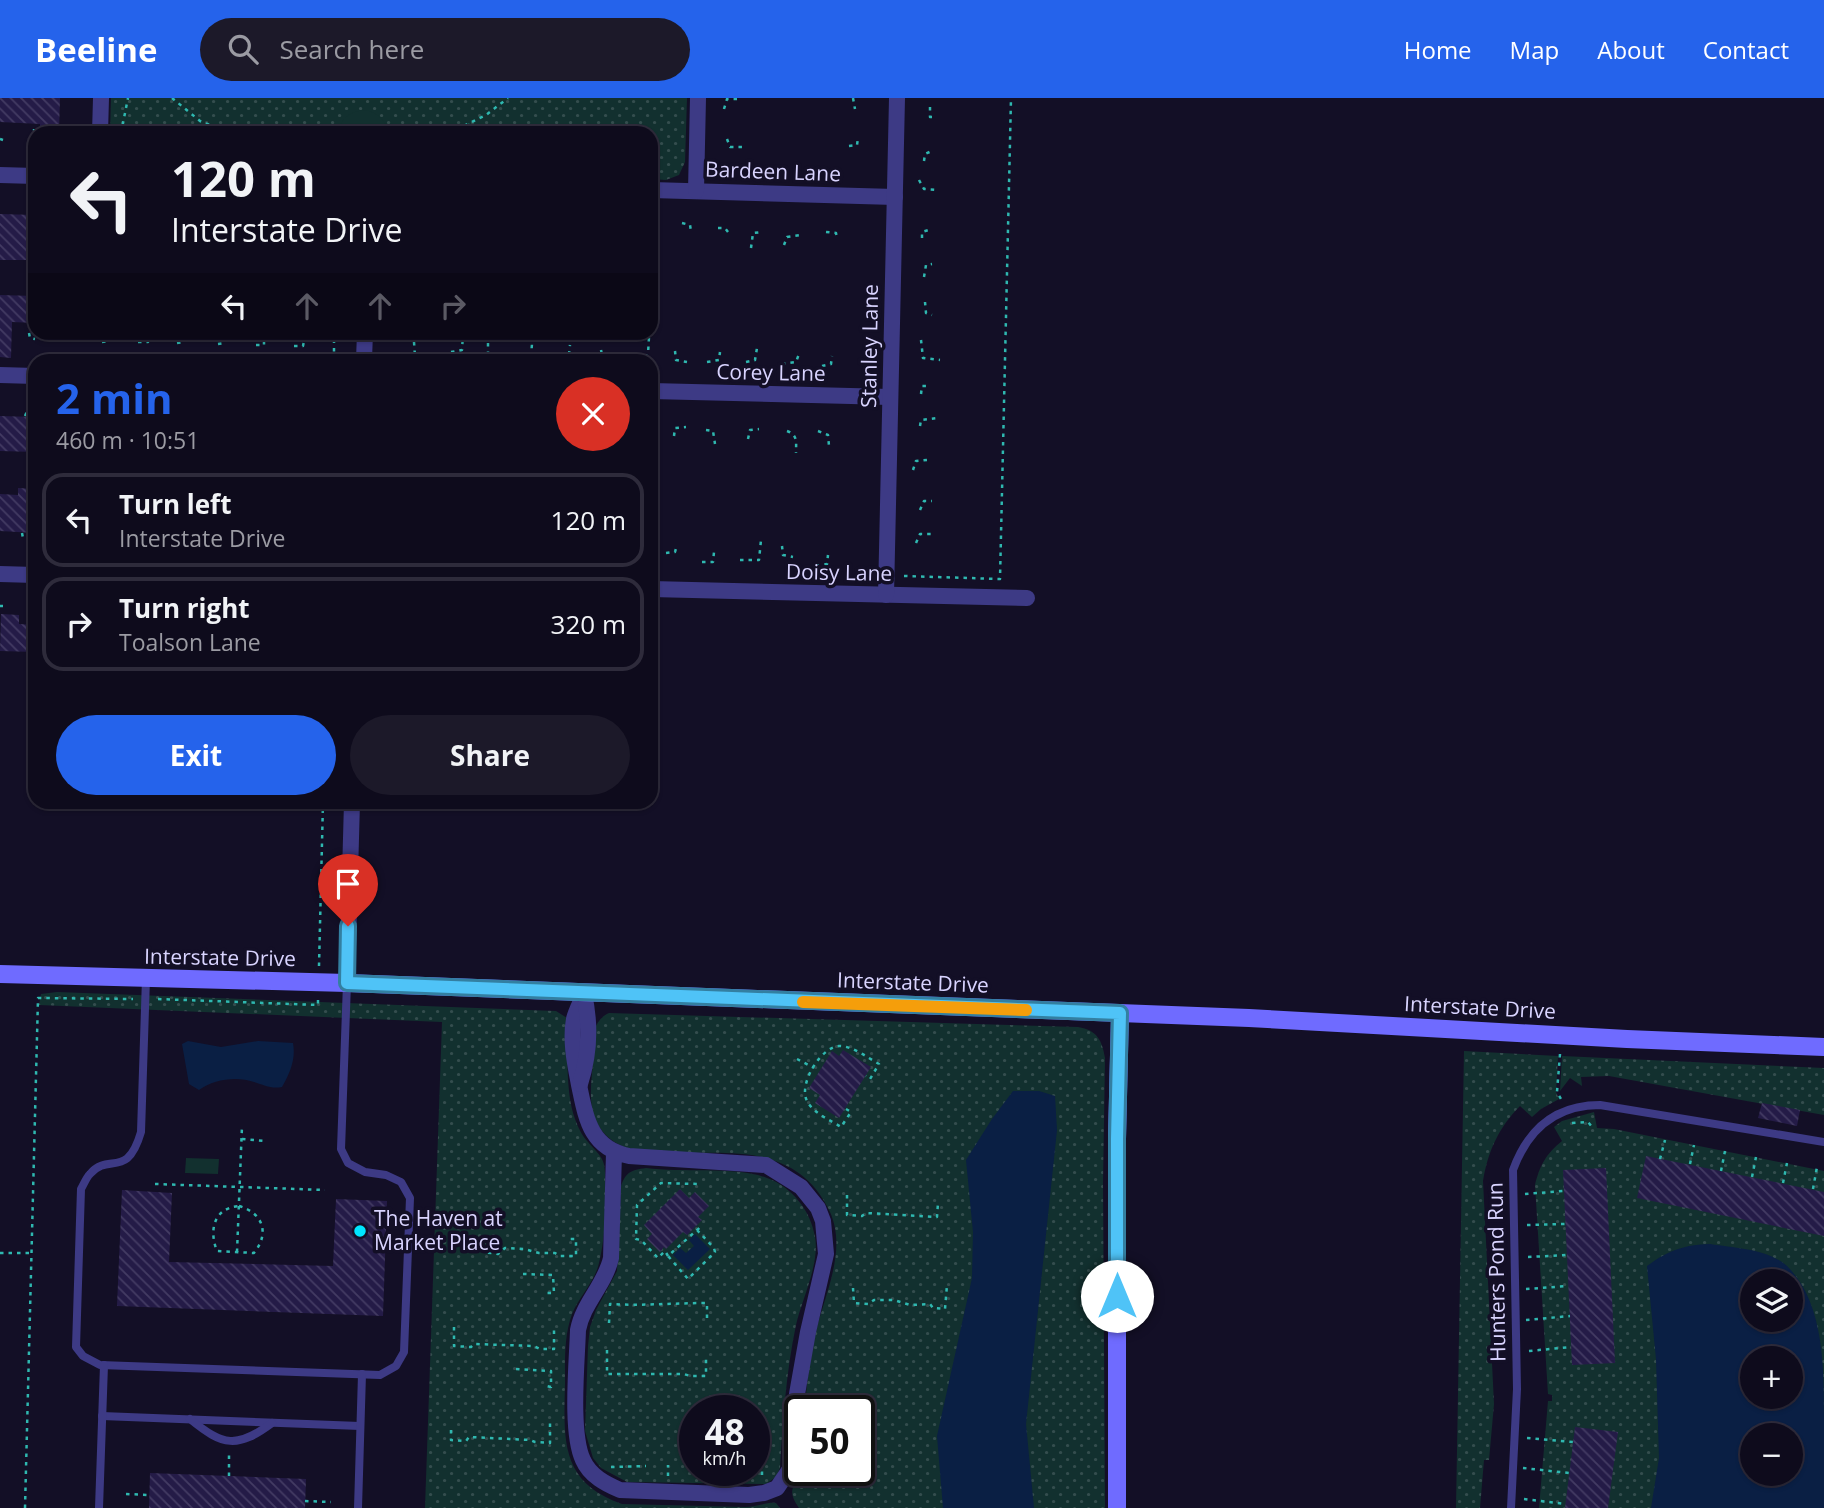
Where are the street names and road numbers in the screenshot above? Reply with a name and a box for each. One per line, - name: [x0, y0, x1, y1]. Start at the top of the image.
- street label: Bardeen Lane: [705, 155, 841, 187]
- street label: Stanley Lane: [854, 284, 884, 408]
- street label: Corey Lane: [716, 357, 826, 387]
- street label: Doisy Lane: [786, 557, 892, 587]
- street label: Interstate Drive: [144, 942, 296, 972]
- street label: Interstate Drive: [837, 965, 989, 999]
- street label: Interstate Drive: [1403, 989, 1557, 1025]
- street label: Hunters Pond Run: [1480, 1182, 1512, 1362]

